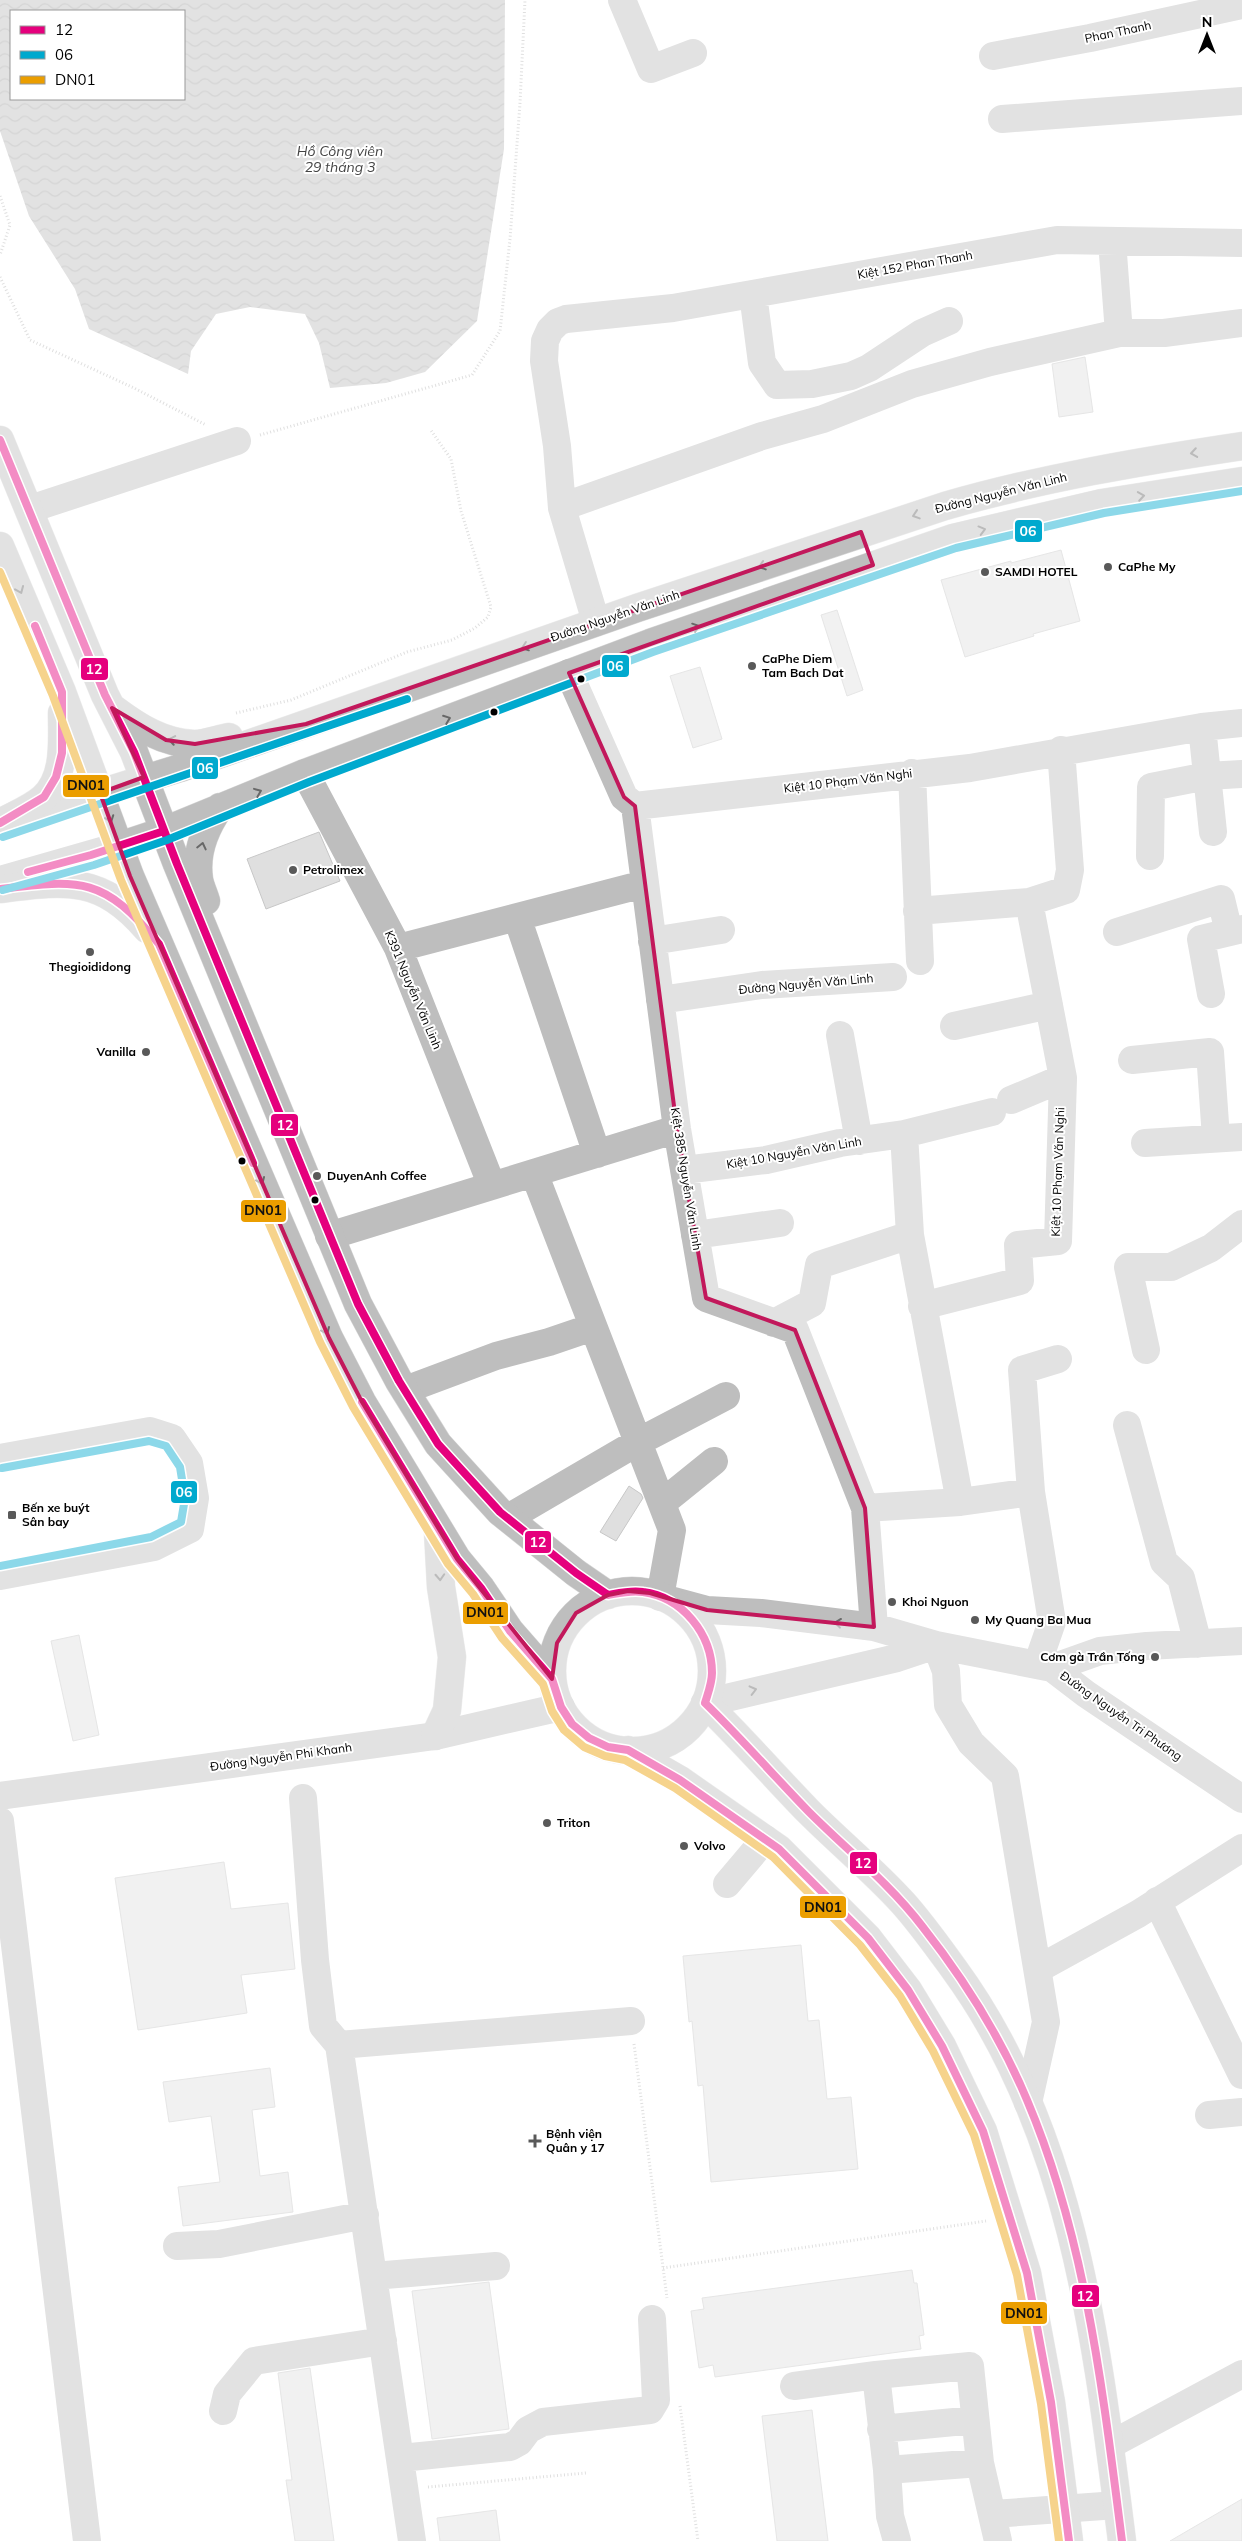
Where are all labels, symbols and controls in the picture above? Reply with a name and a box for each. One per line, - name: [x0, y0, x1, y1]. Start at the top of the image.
- legend: [10, 10, 185, 100]
- north arrow: [1182, 10, 1232, 60]
- text: N: [1202, 13, 1212, 31]
- street label: Phan Thanh: [1083, 17, 1153, 46]
- text: 12: [55, 20, 73, 39]
- text: 06: [55, 45, 73, 64]
- text: DN01: [55, 70, 95, 89]
- water label: Hồ Công viên 29 tháng 3: [297, 142, 383, 176]
- street label: Kiệt 152 Phan Thanh: [856, 247, 974, 282]
- one-way arrow: [1189, 448, 1198, 458]
- street label: Đường Nguyễn Văn Linh: [933, 469, 1068, 516]
- one-way arrow: [1137, 492, 1145, 502]
- one-way arrow: [912, 509, 921, 519]
- line badge: 06: [1014, 519, 1043, 543]
- text: 06: [1020, 522, 1036, 540]
- one-way arrow: [978, 526, 986, 536]
- place label: CaPhe My: [1118, 559, 1176, 574]
- one-way arrow: [758, 560, 766, 570]
- marker: CaPhe My: [1102, 561, 1114, 573]
- place label: SAMDI HOTEL: [995, 564, 1078, 579]
- marker: SAMDI HOTEL: [979, 566, 991, 578]
- one-way arrow: [13, 585, 24, 594]
- street label: Đường Nguyễn Văn Linh: [548, 586, 681, 645]
- one-way arrow: [691, 623, 699, 633]
- one-way arrow: [521, 641, 530, 651]
- place label: CaPhe Diem Tam Bach Dat: [762, 651, 844, 680]
- line badge: 06: [601, 654, 630, 678]
- line badge: 12: [80, 657, 109, 681]
- text: 06: [607, 657, 623, 675]
- text: 12: [86, 660, 102, 678]
- marker: CaPhe Diem Tam Bach Dat: [746, 660, 758, 672]
- unlabelled marker: [576, 674, 586, 684]
- unlabelled marker: [489, 707, 499, 717]
- one-way arrow: [443, 715, 451, 725]
- one-way arrow: [168, 736, 177, 746]
- line badge: 06: [191, 756, 219, 780]
- text: 06: [197, 759, 213, 777]
- street label: Kiệt 10 Phạm Văn Nghi: [783, 765, 913, 796]
- line badge: DN01: [62, 774, 110, 798]
- text: DN01: [67, 776, 105, 794]
- one-way arrow: [253, 788, 262, 798]
- one-way arrow: [104, 814, 114, 823]
- one-way arrow: [196, 841, 207, 850]
- place label: Petrolimex: [303, 862, 364, 877]
- marker: Petrolimex: [287, 864, 299, 876]
- street label: K391 Nguyễn Văn Linh: [382, 928, 445, 1051]
- marker: Thegioididong: [84, 946, 96, 958]
- place label: Thegioididong: [49, 959, 131, 974]
- street label: Đường Nguyễn Văn Linh: [738, 970, 874, 997]
- place label: Vanilla: [96, 1044, 136, 1059]
- marker: Vanilla: [140, 1046, 152, 1058]
- street label: Kiệt 385 Nguyễn Văn Linh: [668, 1106, 705, 1251]
- street label: Kiệt 10 Phạm Văn Nghi: [1048, 1107, 1067, 1237]
- line badge: 12: [270, 1113, 299, 1137]
- text: 12: [277, 1116, 293, 1134]
- street label: Kiệt 10 Nguyễn Văn Linh: [725, 1133, 863, 1172]
- unlabelled marker: [237, 1156, 247, 1166]
- place label: DuyenAnh Coffee: [327, 1168, 427, 1183]
- marker: DuyenAnh Coffee: [311, 1170, 323, 1182]
- one-way arrow: [255, 1176, 266, 1185]
- unlabelled marker: [310, 1195, 320, 1205]
- line badge: DN01: [240, 1199, 287, 1223]
- text: DN01: [244, 1201, 282, 1219]
- one-way arrow: [319, 1326, 330, 1335]
- line badge: 06: [170, 1480, 198, 1504]
- text: 06: [176, 1483, 192, 1501]
- place label: Bến xe buýt Sân bay: [22, 1500, 90, 1529]
- marker: Bến xe buýt Sân bay: [6, 1509, 18, 1521]
- line badge: 12: [524, 1530, 552, 1554]
- text: 12: [530, 1533, 546, 1551]
- one-way arrow: [435, 1573, 446, 1581]
- place label: Khoi Nguon: [902, 1594, 969, 1609]
- marker: Khoi Nguon: [886, 1596, 898, 1608]
- line badge: DN01: [462, 1601, 509, 1625]
- text: DN01: [466, 1603, 504, 1621]
- place label: My Quang Ba Mua: [985, 1612, 1091, 1627]
- marker: My Quang Ba Mua: [969, 1614, 981, 1626]
- one-way arrow: [834, 1618, 842, 1629]
- place label: Cơm gà Trần Tống: [1040, 1649, 1145, 1664]
- marker: Cơm gà Trần Tống: [1149, 1651, 1161, 1663]
- street label: Đường Nguyễn Tri Phương: [1057, 1668, 1185, 1764]
- one-way arrow: [748, 1685, 757, 1696]
- street label: Đường Nguyễn Phi Khanh: [209, 1739, 353, 1774]
- place label: Triton: [557, 1815, 590, 1830]
- marker: Triton: [541, 1817, 553, 1829]
- place label: Volvo: [693, 1838, 726, 1853]
- marker: Volvo: [678, 1840, 690, 1852]
- line badge: 12: [849, 1851, 878, 1875]
- text: 12: [855, 1854, 871, 1872]
- line badge: DN01: [799, 1895, 847, 1919]
- text: DN01: [804, 1898, 842, 1916]
- place label: Bệnh viện Quân y 17: [546, 2126, 605, 2155]
- marker: Bệnh viện Quân y 17: [528, 2134, 542, 2148]
- line badge: 12: [1071, 2284, 1100, 2308]
- text: 12: [1077, 2287, 1093, 2305]
- line badge: DN01: [1000, 2301, 1048, 2325]
- text: DN01: [1005, 2304, 1043, 2322]

